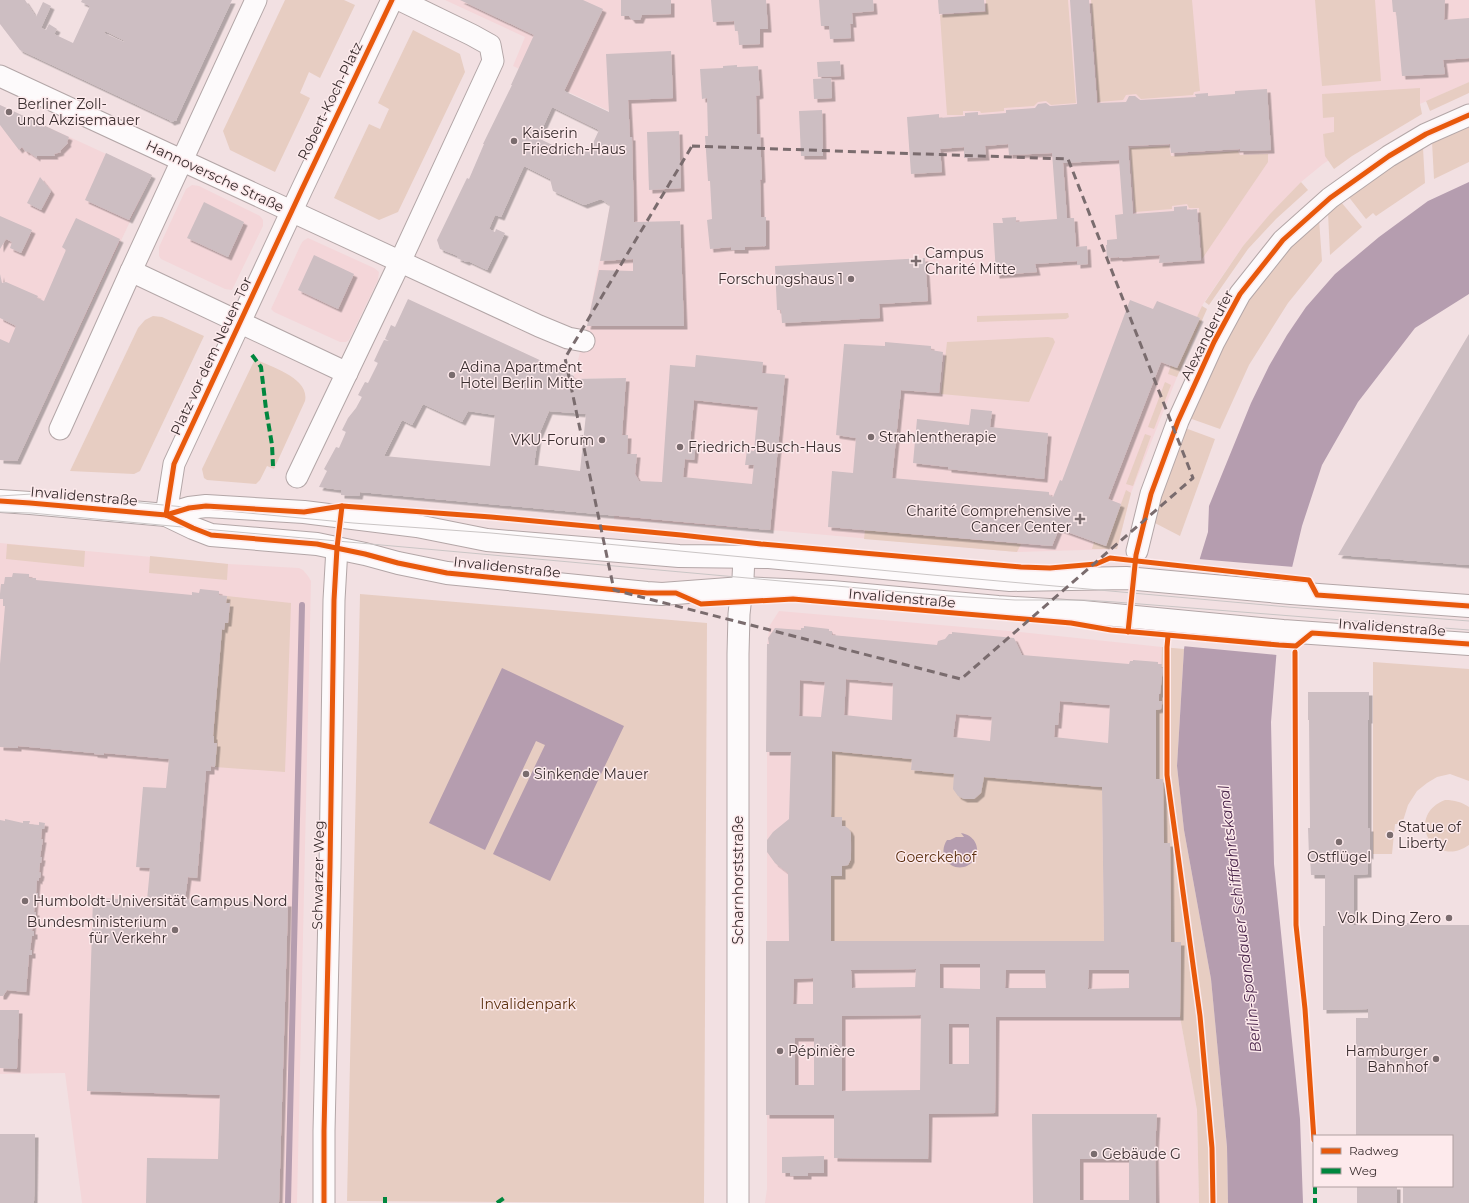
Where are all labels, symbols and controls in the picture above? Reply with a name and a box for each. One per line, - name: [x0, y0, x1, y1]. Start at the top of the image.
- street label: Robert-Koch-Platz: [294, 39, 366, 163]
- place label: Berliner Zoll- und Akzisemauer: [17, 95, 140, 129]
- marker: Berliner Zoll- und Akzisemauer: [4, 107, 14, 117]
- place label: Kaiserin Friedrich-Haus: [522, 124, 626, 158]
- street label: Hannoversche Straße: [143, 136, 287, 216]
- marker: Kaiserin Friedrich-Haus: [509, 136, 519, 146]
- place label: Campus Charité Mitte: [925, 244, 1016, 278]
- marker: Campus Charité Mitte: [910, 255, 922, 267]
- place label: Forschungshaus 1: [718, 270, 843, 288]
- street label: Platz vor dem Neuen Tor: [166, 273, 256, 438]
- marker: Forschungshaus 1: [846, 274, 856, 284]
- street label: Alexanderufer: [1177, 287, 1238, 383]
- place label: Adina Apartment Hotel Berlin Mitte: [460, 358, 583, 392]
- marker: Adina Apartment Hotel Berlin Mitte: [447, 370, 457, 380]
- place label: Strahlentherapie: [879, 428, 996, 446]
- place label: VKU-Forum: [511, 431, 594, 449]
- marker: Strahlentherapie: [866, 432, 876, 442]
- marker: VKU-Forum: [597, 435, 607, 445]
- place label: Friedrich-Busch-Haus: [688, 438, 841, 456]
- marker: Friedrich-Busch-Haus: [675, 442, 685, 452]
- street label: Invalidenstraße: [30, 482, 138, 510]
- place label: Charité Comprehensive Cancer Center: [906, 502, 1071, 536]
- marker: Charité Comprehensive Cancer Center: [1074, 513, 1086, 525]
- street label: Invalidenstraße: [453, 552, 561, 582]
- street label: Invalidenstraße: [848, 584, 956, 612]
- street label: Invalidenstraße: [1338, 614, 1446, 640]
- place label: Sinkende Mauer: [534, 765, 649, 783]
- marker: Sinkende Mauer: [521, 769, 531, 779]
- water label: Berlin-Spandauer Schifffahrtskanal: [1214, 784, 1265, 1054]
- street label: Scharnhorststraße: [729, 815, 747, 945]
- place label: Statue of Liberty: [1398, 818, 1462, 852]
- street label: Schwarzer Weg: [308, 820, 328, 930]
- marker: Statue of Liberty: [1385, 830, 1395, 840]
- marker: Ostflügel: [1334, 837, 1344, 847]
- park label: Goerckehof: [896, 848, 978, 866]
- place label: Ostflügel: [1307, 848, 1371, 866]
- place label: Humboldt-Universität Campus Nord: [33, 892, 288, 910]
- marker: Humboldt-Universität Campus Nord: [20, 896, 30, 906]
- place label: Volk Ding Zero: [1338, 909, 1441, 927]
- place label: Bundesministerium für Verkehr: [27, 913, 167, 947]
- marker: Volk Ding Zero: [1444, 913, 1454, 923]
- marker: Bundesministerium für Verkehr: [170, 925, 180, 935]
- park label: Invalidenpark: [480, 995, 576, 1013]
- place label: Pépinière: [788, 1042, 855, 1060]
- place label: Hamburger Bahnhof: [1346, 1042, 1429, 1076]
- marker: Pépinière: [775, 1046, 785, 1056]
- marker: Hamburger Bahnhof: [1431, 1054, 1441, 1064]
- legend: [1313, 1135, 1453, 1187]
- text: Radweg: [1349, 1143, 1399, 1158]
- place label: Gebäude G: [1102, 1145, 1181, 1163]
- marker: Gebäude G: [1089, 1149, 1099, 1159]
- text: Weg: [1349, 1163, 1377, 1178]

